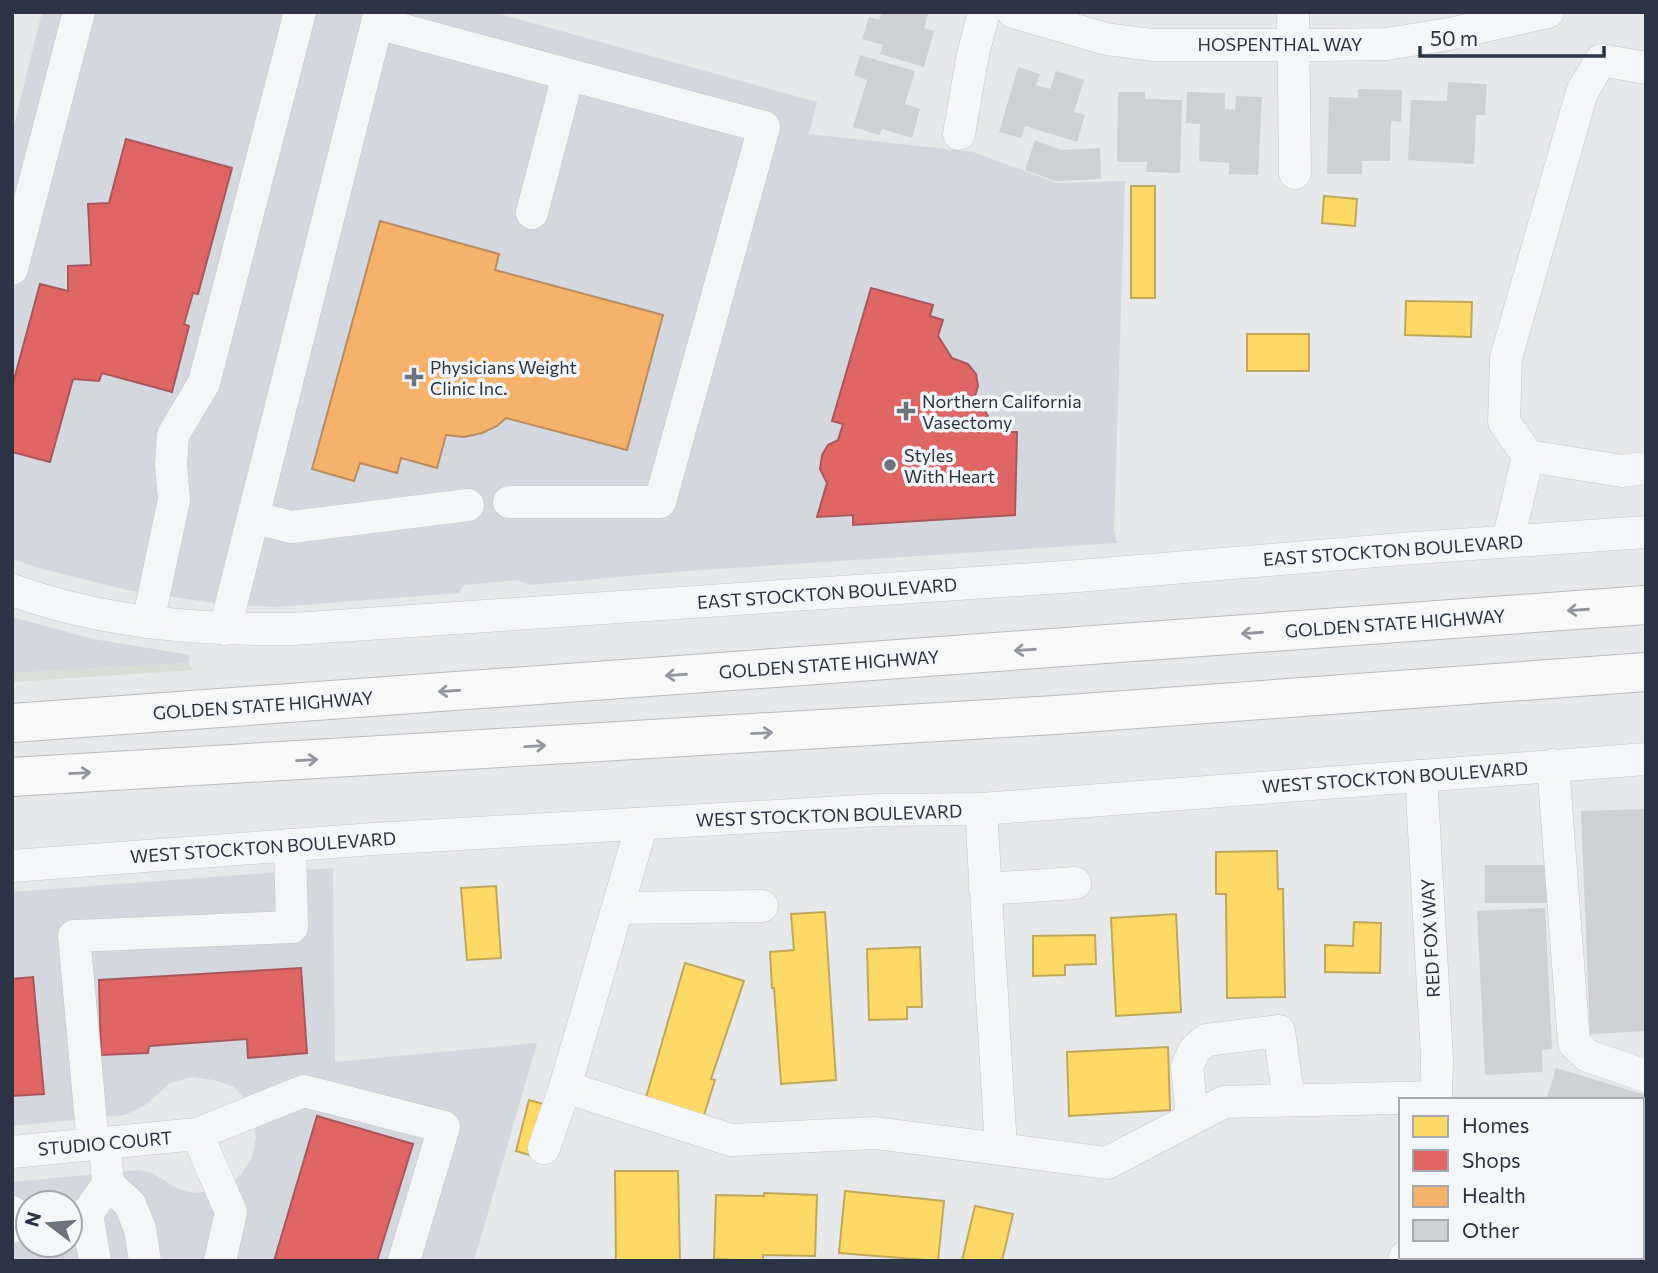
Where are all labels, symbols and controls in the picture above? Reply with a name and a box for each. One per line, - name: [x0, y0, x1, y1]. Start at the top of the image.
- scale bar: [1420, 14, 1604, 58]
- text: 50 m: [1430, 25, 1478, 50]
- street label: HOSPENTHAL WAY: [1197, 33, 1363, 55]
- place label: Physicians Weight Clinic Inc.: [430, 356, 577, 399]
- marker: Physicians Weight Clinic Inc.: [404, 367, 424, 387]
- place label: Northern California Vasectomy: [922, 390, 1082, 433]
- marker: Northern California Vasectomy: [896, 401, 916, 421]
- place label: Styles With Heart: [904, 444, 995, 487]
- marker: Styles With Heart: [882, 457, 898, 473]
- street label: EAST STOCKTON BOULEVARD: [1262, 530, 1524, 570]
- street label: EAST STOCKTON BOULEVARD: [696, 573, 958, 613]
- street label: GOLDEN STATE HIGHWAY: [1284, 604, 1506, 642]
- one-way arrow: [1567, 604, 1589, 617]
- one-way arrow: [1240, 627, 1263, 640]
- one-way arrow: [1014, 644, 1036, 657]
- street label: GOLDEN STATE HIGHWAY: [718, 645, 940, 683]
- one-way arrow: [665, 669, 687, 682]
- one-way arrow: [437, 685, 460, 698]
- street label: GOLDEN STATE HIGHWAY: [152, 686, 374, 724]
- one-way arrow: [750, 726, 773, 739]
- one-way arrow: [523, 739, 545, 752]
- one-way arrow: [296, 753, 319, 766]
- street label: WEST STOCKTON BOULEVARD: [1261, 757, 1529, 797]
- one-way arrow: [69, 766, 91, 779]
- street label: WEST STOCKTON BOULEVARD: [695, 799, 963, 831]
- street label: WEST STOCKTON BOULEVARD: [129, 827, 397, 867]
- street label: RED FOX WAY: [1416, 878, 1444, 998]
- legend: [1399, 1098, 1644, 1259]
- text: Homes: [1462, 1112, 1529, 1137]
- street label: STUDIO COURT: [37, 1126, 173, 1160]
- text: Shops: [1462, 1147, 1521, 1172]
- text: Health: [1462, 1182, 1526, 1207]
- north arrow: [14, 1189, 84, 1259]
- text: N: [19, 1209, 45, 1229]
- text: Other: [1462, 1217, 1519, 1242]

